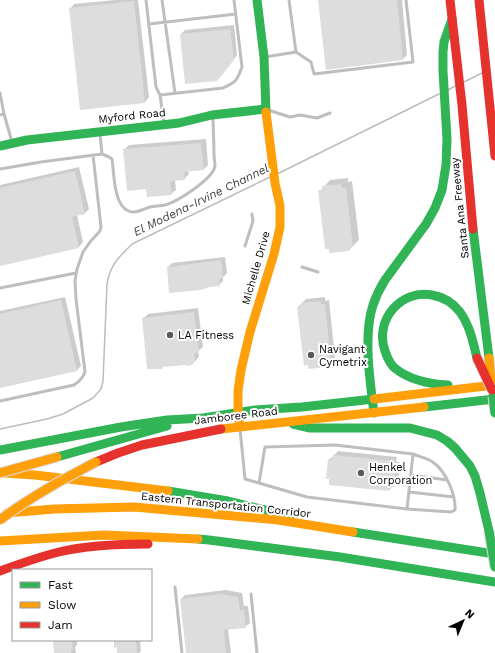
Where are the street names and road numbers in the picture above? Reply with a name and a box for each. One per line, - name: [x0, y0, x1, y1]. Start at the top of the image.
- street label: Myford Road: [98, 106, 166, 126]
- street label: Santa Ana Freeway: [448, 157, 472, 259]
- street label: Michelle Drive: [239, 230, 273, 306]
- street label: Jamboree Road: [194, 404, 278, 428]
- street label: Eastern Transportation Corridor: [140, 490, 312, 520]

